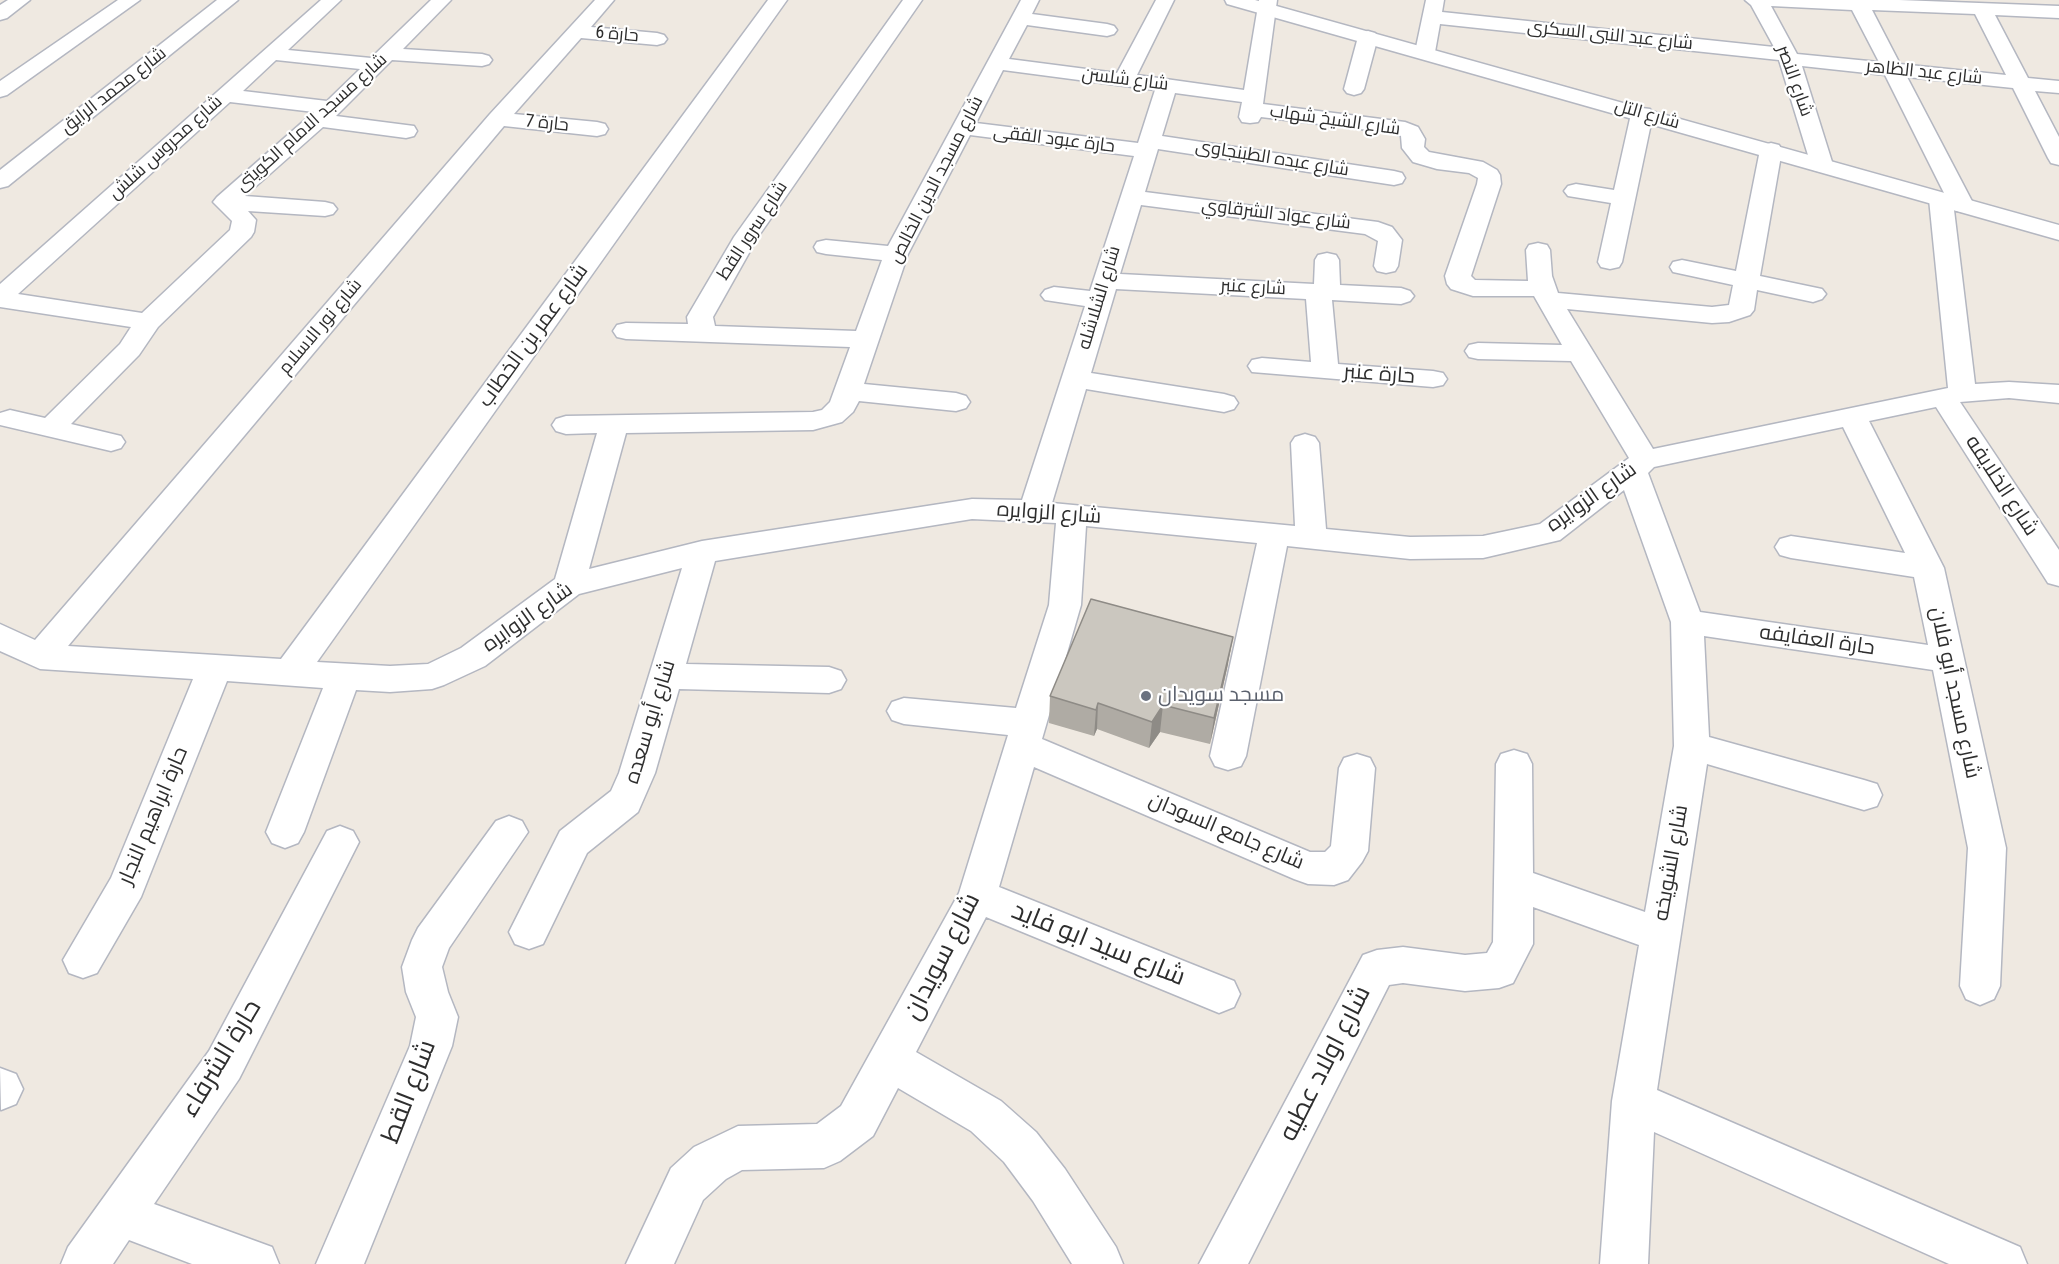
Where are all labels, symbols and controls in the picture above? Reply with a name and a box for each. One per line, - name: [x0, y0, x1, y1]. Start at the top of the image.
- street label: شارع عبد النبى السكرى: [1526, 17, 1694, 55]
- street label: حارة 6: [594, 22, 640, 48]
- street label: شارع النصر: [1771, 42, 1817, 120]
- street label: شارع محمد الرايق: [57, 43, 171, 139]
- street label: شارع مسجد الامام الكويتى: [232, 49, 392, 197]
- street label: شارع عبد الظاهر: [1865, 56, 1983, 90]
- street label: شارع شلسن: [1080, 64, 1170, 96]
- street label: شارع محروس شلش: [105, 91, 227, 205]
- street label: شارع مسجد الدين الخالص: [885, 93, 989, 267]
- street label: شارع التل: [1612, 95, 1682, 135]
- street label: شارع الشيخ شهاب: [1268, 101, 1402, 141]
- street label: حارة 7: [524, 111, 570, 137]
- street label: حارة عبود الفقى: [992, 122, 1116, 158]
- street label: شارع عبده الطبنجاوى: [1194, 136, 1350, 182]
- street label: شارع سرور القط: [713, 178, 793, 284]
- street label: شارع عواد الشرقاوي: [1200, 195, 1352, 235]
- street label: شارع الشلاشله: [1074, 244, 1126, 352]
- street label: شارع عمر بن الخطاب: [474, 259, 594, 413]
- street label: شارع نور الاسلام: [275, 275, 367, 379]
- street label: شارع عنبر: [1220, 275, 1286, 301]
- street label: حارة عنبر: [1342, 360, 1416, 390]
- street label: شارع الخلايفه: [1959, 431, 2043, 541]
- street label: شارع الزوايره: [1542, 458, 1642, 538]
- street label: شارع الزوايره: [996, 498, 1102, 530]
- street label: شارع الزوايره: [478, 578, 578, 658]
- street label: شارع مسجد أبو فلان: [1924, 605, 1984, 781]
- street label: حارة العفايفه: [1758, 620, 1876, 662]
- street label: شارع أبو سعده: [620, 657, 682, 787]
- place label: مسجد سويدان: [1158, 683, 1284, 709]
- marker: مسجد سويدان: [1139, 689, 1153, 703]
- street label: حارة ابراهيم النجار: [114, 743, 194, 889]
- street label: شارع جامع السودان: [1145, 788, 1307, 876]
- street label: شارع الشويخه: [1649, 803, 1695, 923]
- street label: شارع سويدان: [898, 888, 988, 1026]
- street label: شارع سيد ابو فايد: [1007, 896, 1189, 994]
- street label: شارع اولاد عطيه: [1273, 981, 1379, 1147]
- street label: حارة الشرفاء: [175, 995, 269, 1123]
- street label: شارع القط: [376, 1036, 444, 1148]

